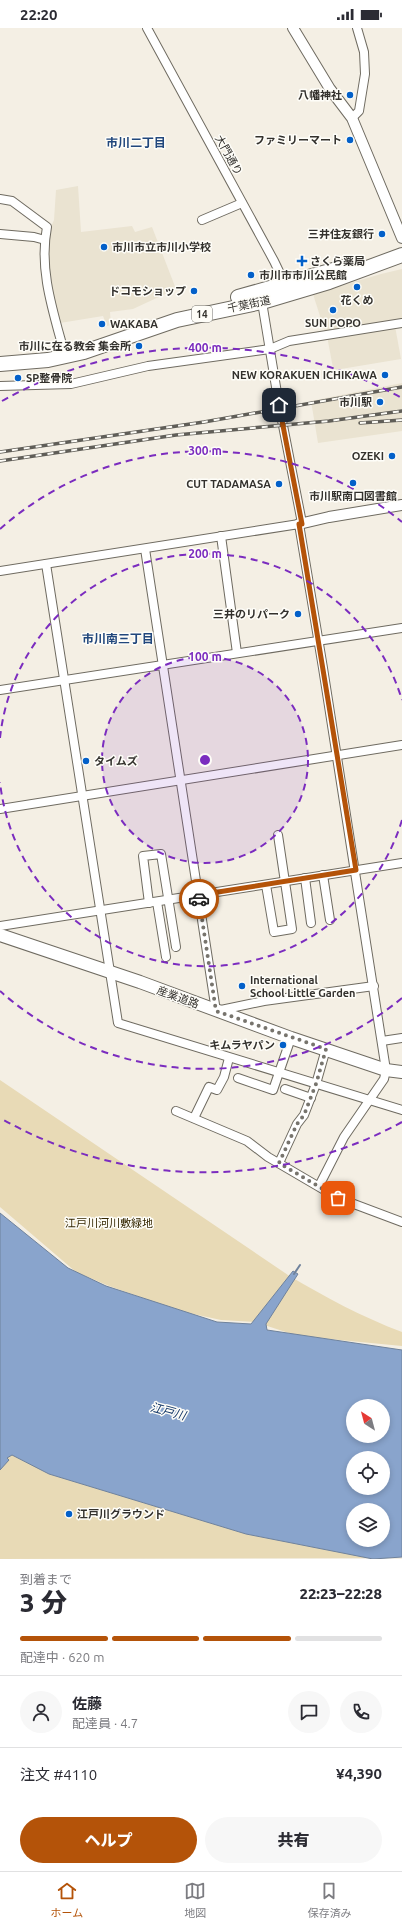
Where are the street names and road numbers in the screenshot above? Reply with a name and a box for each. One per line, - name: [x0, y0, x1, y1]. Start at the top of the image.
- street label: 大門通り: [213, 133, 245, 177]
- street label: 千葉街道: [226, 294, 272, 314]
- road number: 14: [192, 306, 212, 322]
- street label: 産業道路: [155, 984, 201, 1010]

